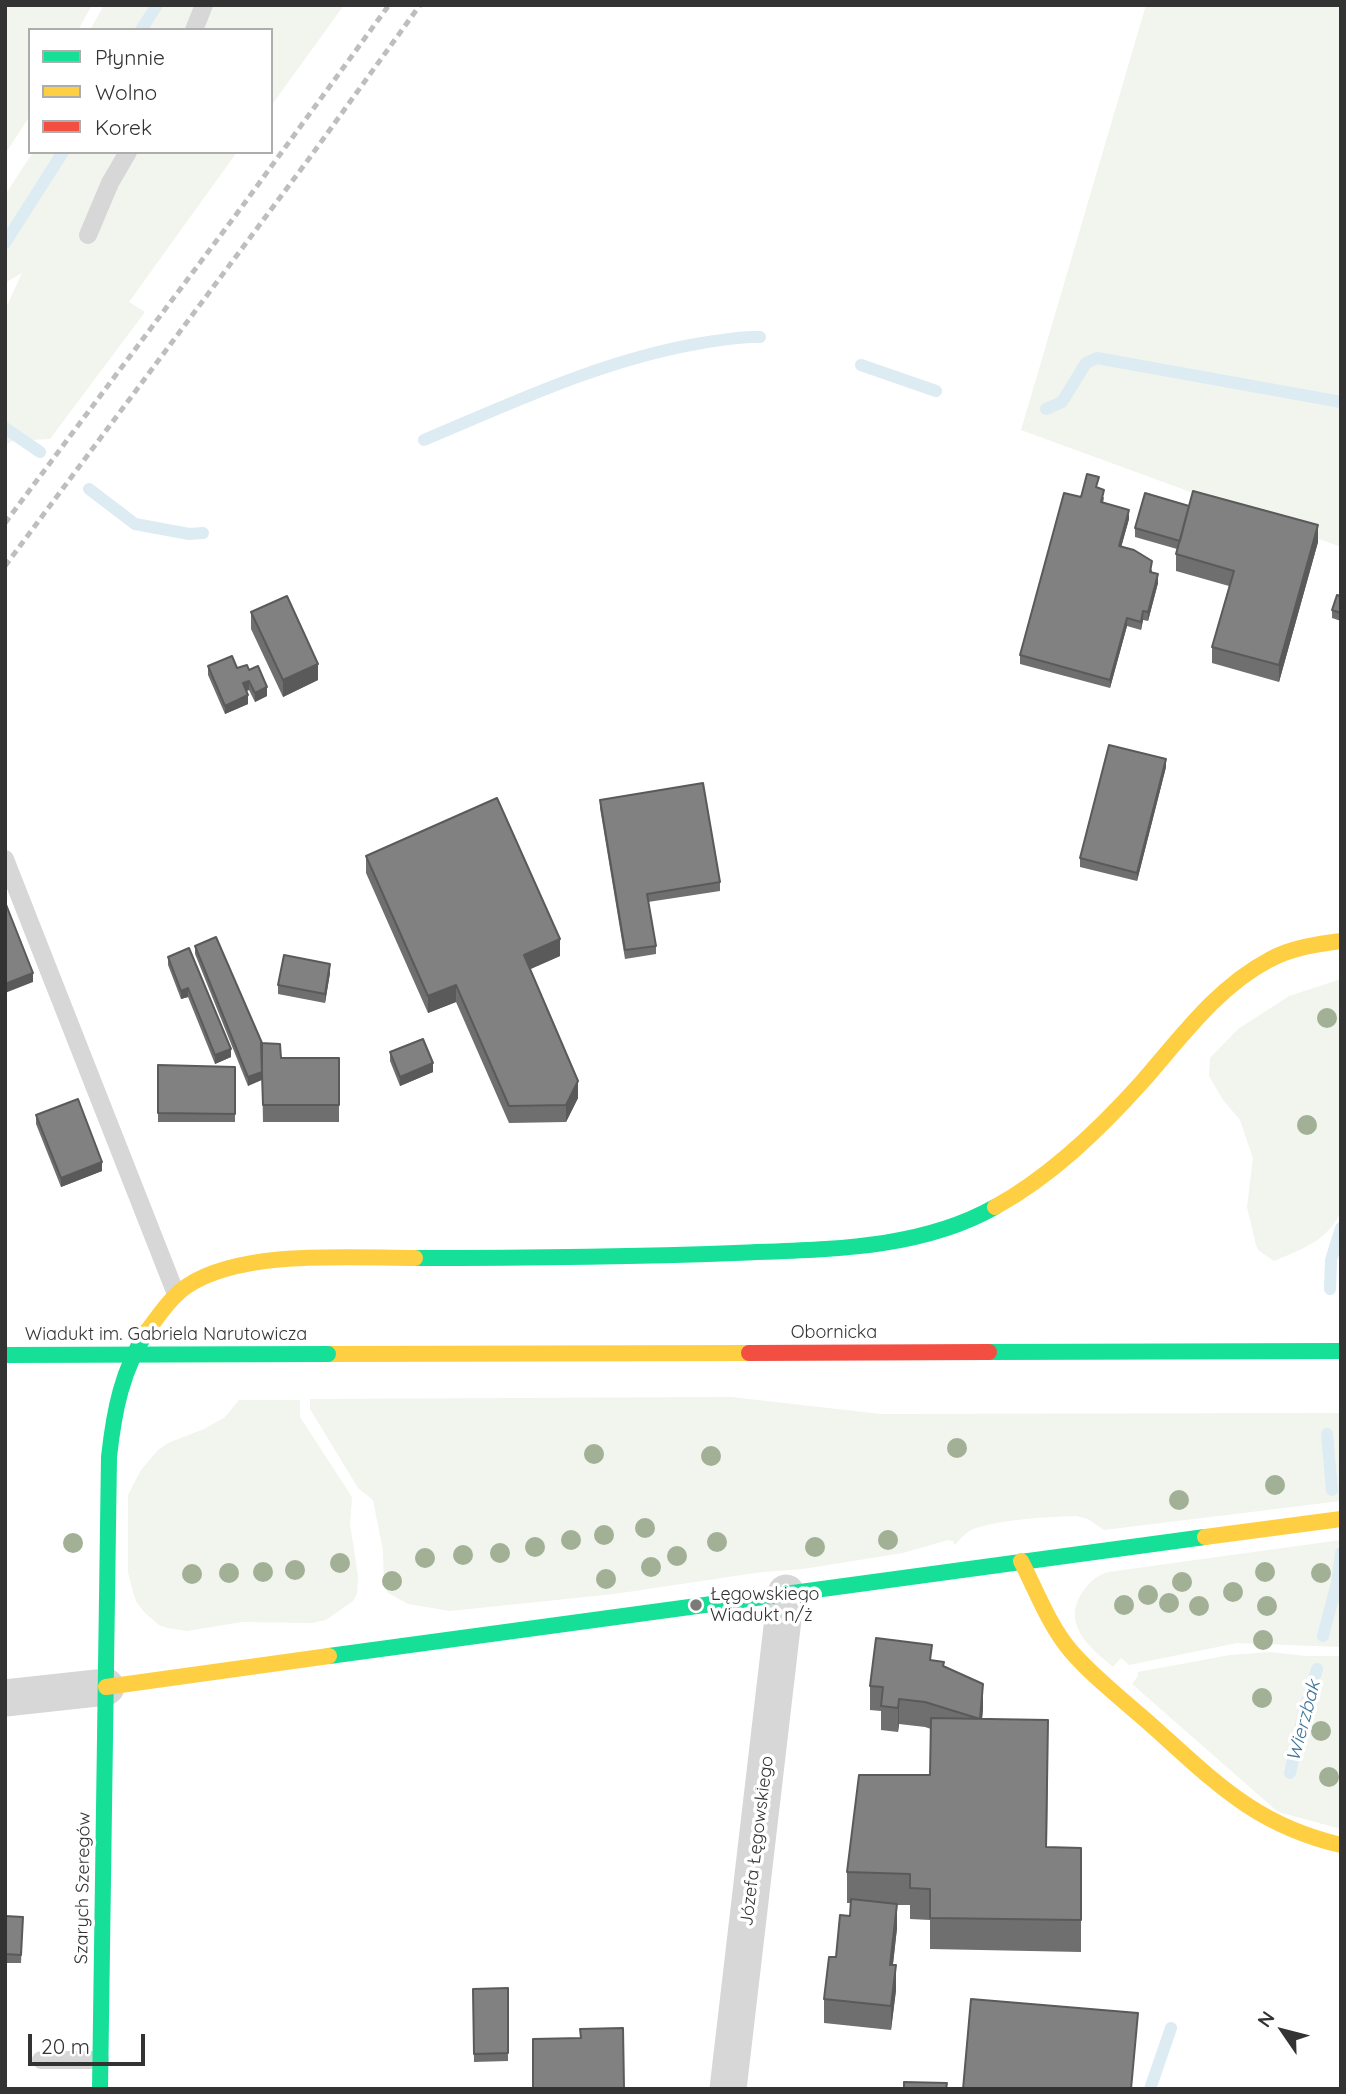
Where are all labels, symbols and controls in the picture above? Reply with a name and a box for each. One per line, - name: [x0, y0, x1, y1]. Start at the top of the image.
- legend: [28, 28, 273, 154]
- text: Płynnie: [95, 44, 165, 70]
- text: Wolno: [95, 79, 157, 105]
- text: Korek: [95, 114, 152, 140]
- street label: Obornicka: [791, 1322, 877, 1344]
- street label: Wiadukt im. Gabriela Narutowicza: [25, 1324, 307, 1346]
- place label: Łęgowskiego Wiadukt n/ż: [710, 1584, 819, 1626]
- marker: Łęgowskiego Wiadukt n/ż: [688, 1597, 704, 1613]
- water label: Wierzbak: [1282, 1678, 1326, 1764]
- street label: Józefa Łęgowskiego: [736, 1755, 778, 1927]
- street label: Szarych Szeregów: [71, 1812, 95, 1964]
- north arrow: [1248, 1996, 1318, 2066]
- text: N: [1252, 2006, 1280, 2032]
- scale bar: [32, 2021, 149, 2064]
- text: 20 m: [41, 2033, 90, 2059]

